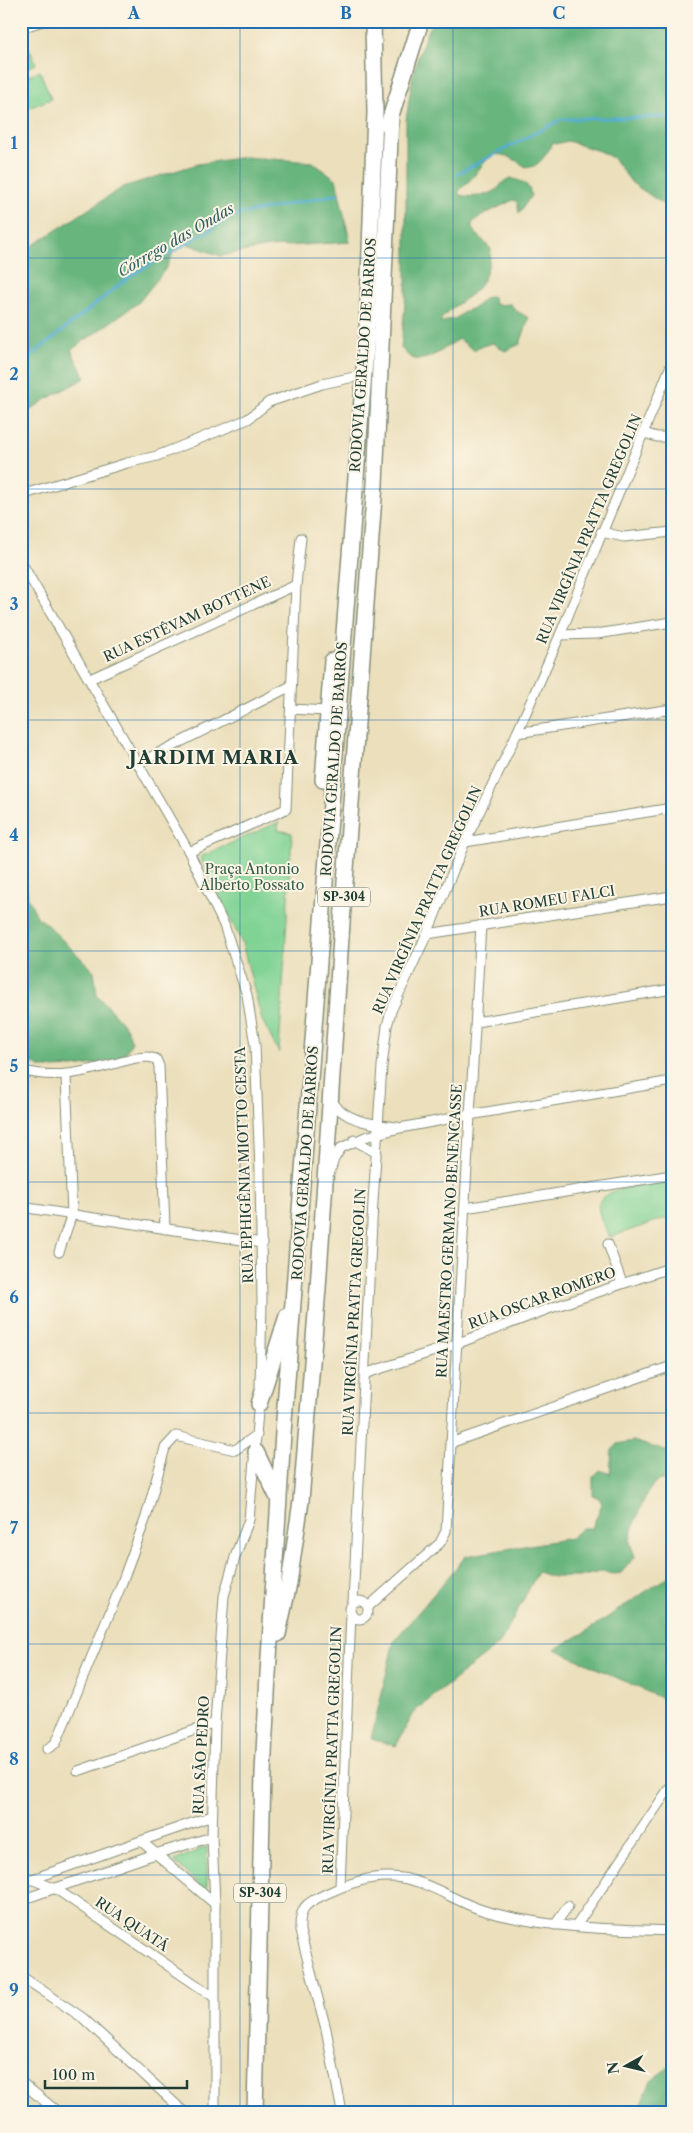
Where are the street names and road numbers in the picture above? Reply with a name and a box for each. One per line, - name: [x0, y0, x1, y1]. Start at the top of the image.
- street label: RODOVIA GERALDO DE BARROS: [346, 237, 380, 473]
- street label: RUA VIRGÍNIA PRATTA GREGOLIN: [531, 411, 646, 647]
- street label: RUA ESTÊVAM BOTTENE: [100, 572, 274, 666]
- street label: RODOVIA GERALDO DE BARROS: [317, 641, 351, 877]
- street label: RUA VIRGÍNIA PRATTA GREGOLIN: [367, 782, 486, 1017]
- street label: RUA ROMEU FALCI: [478, 881, 616, 921]
- road number: SP-304: [318, 888, 370, 906]
- street label: RODOVIA GERALDO DE BARROS: [288, 1045, 322, 1281]
- street label: RUA EPHIGÊNIA MIOTTO CESTA: [231, 1046, 257, 1284]
- street label: RUA MAESTRO GERMANO BENENCASSE: [432, 1083, 466, 1379]
- street label: RUA VIRGÍNIA PRATTA GREGOLIN: [338, 1187, 370, 1436]
- street label: RUA OSCAR ROMERO: [466, 1263, 618, 1333]
- street label: RUA VIRGÍNIA PRATTA GREGOLIN: [318, 1625, 345, 1874]
- street label: RUA SÃO PEDRO: [188, 1695, 213, 1815]
- road number: SP-304: [234, 1884, 286, 1902]
- street label: RUA QUATÁ: [92, 1893, 173, 1956]

